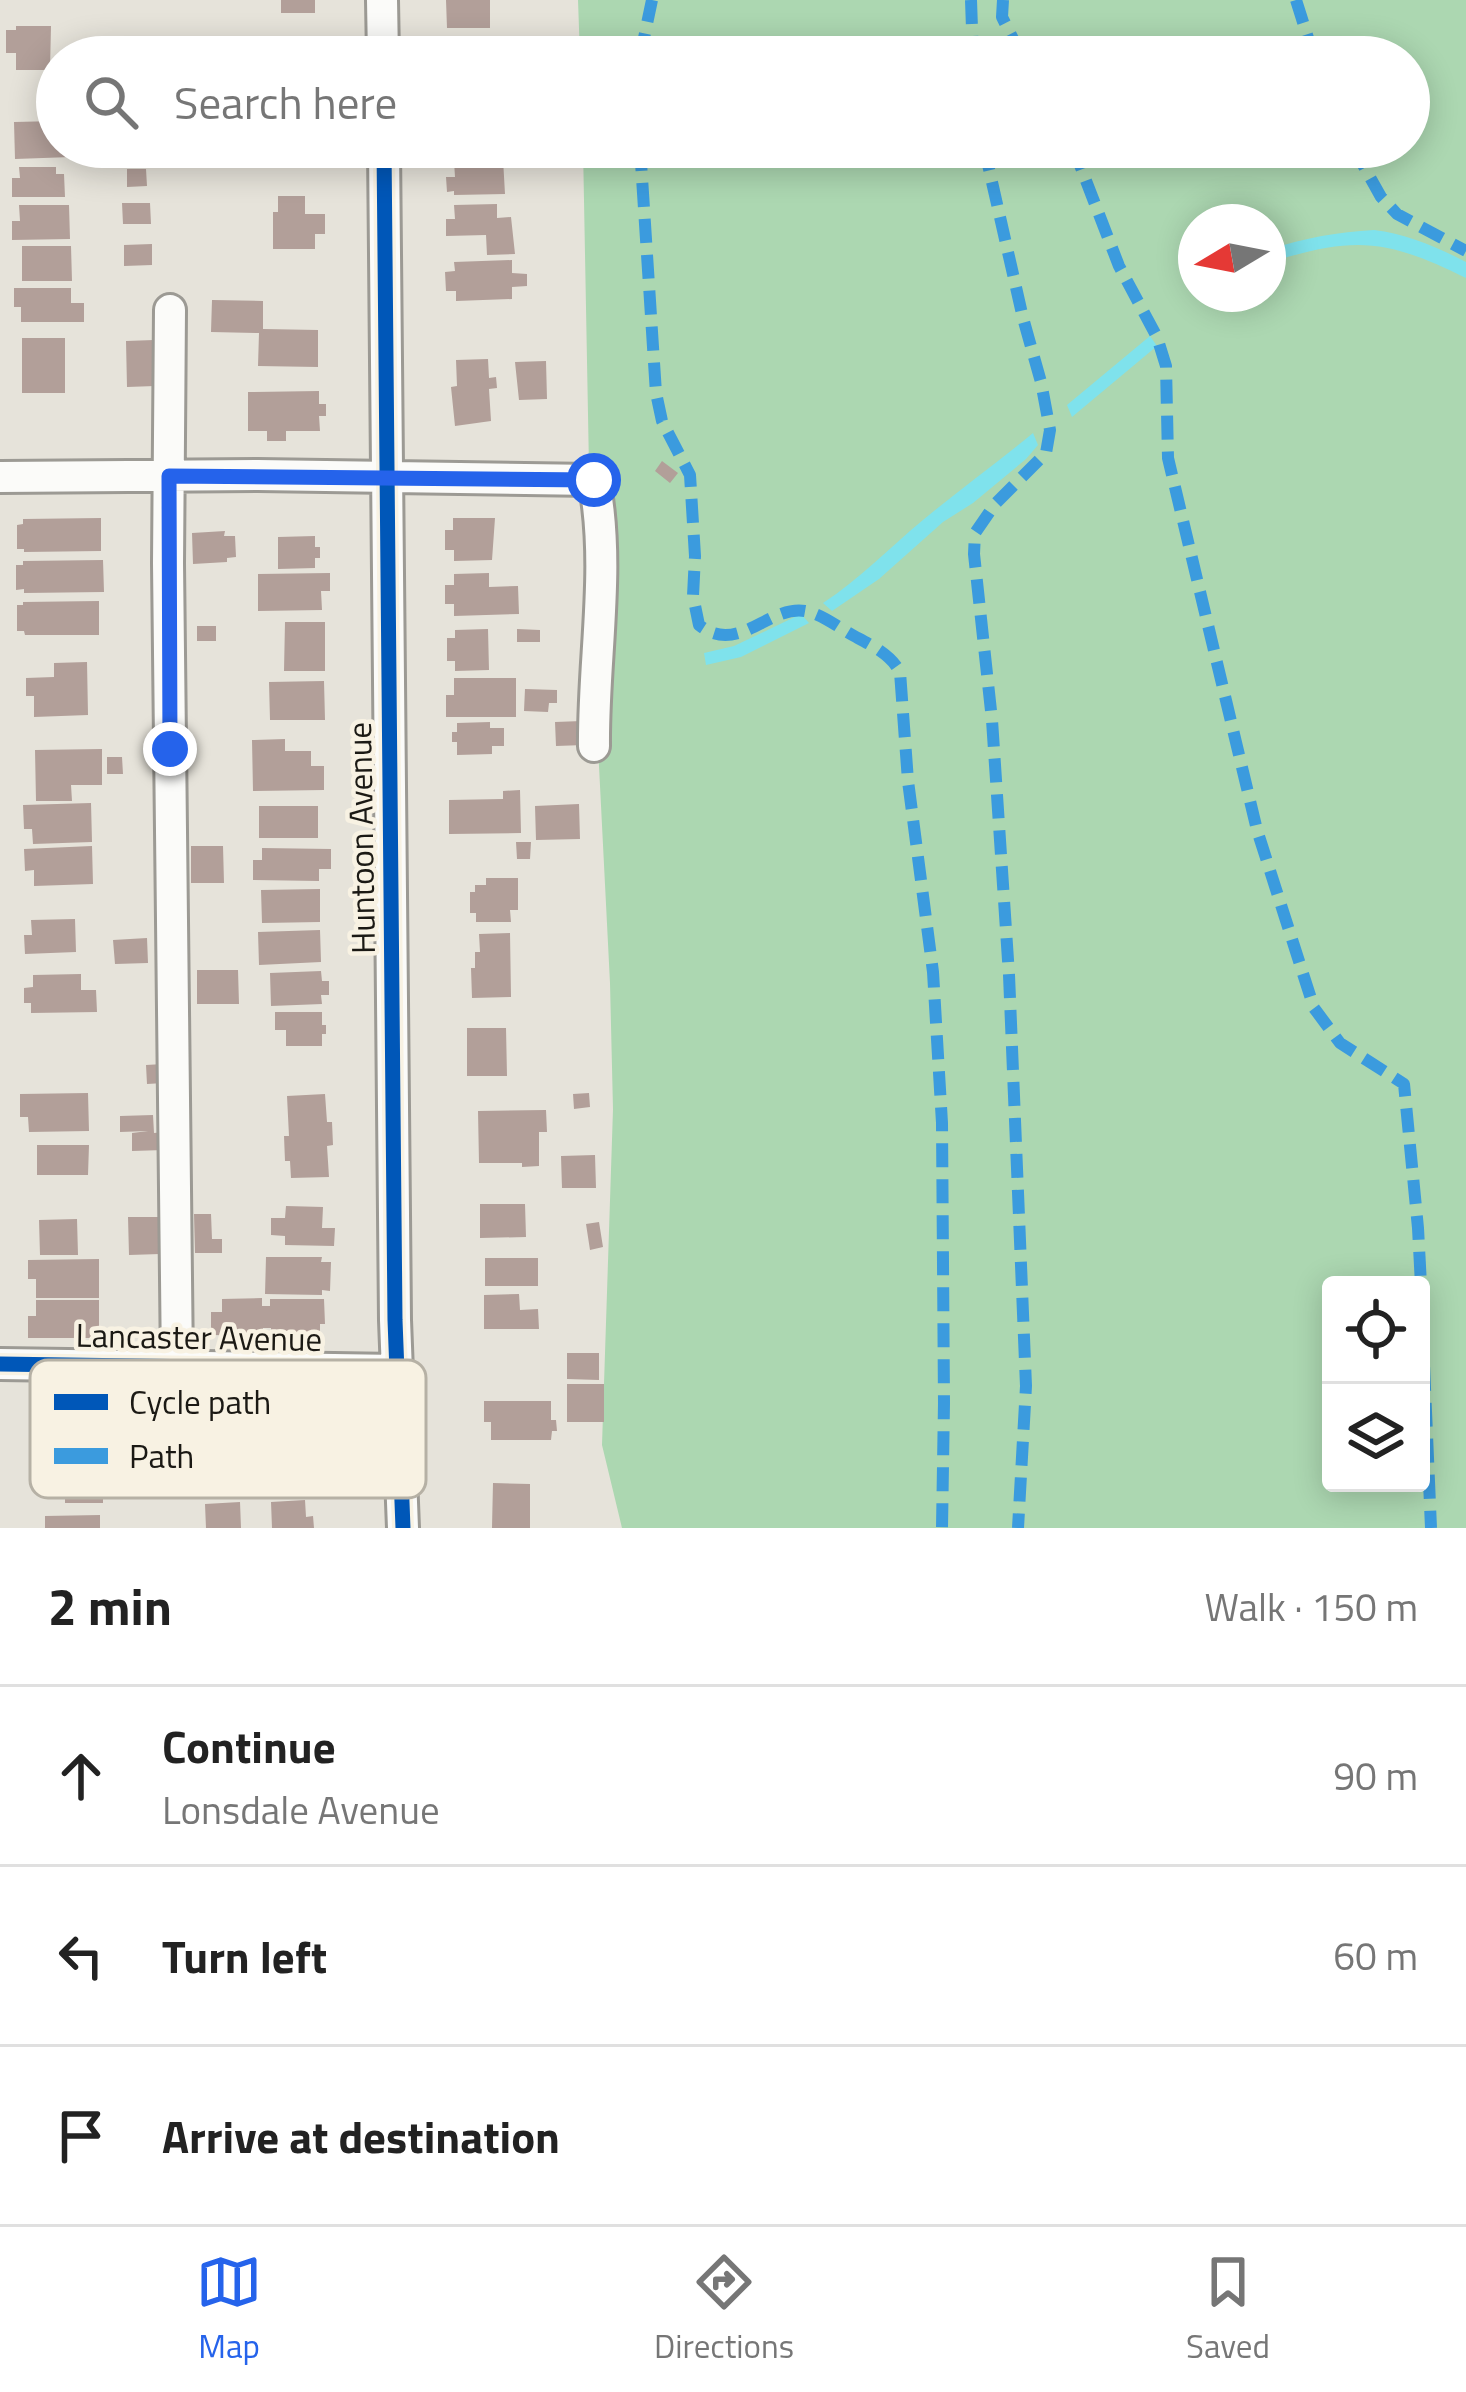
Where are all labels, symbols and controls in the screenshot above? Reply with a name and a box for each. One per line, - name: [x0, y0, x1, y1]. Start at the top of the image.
- search box: [36, 36, 1430, 168]
- text: Search here: [174, 68, 397, 136]
- icon: search: [78, 69, 144, 135]
- north arrow: [1178, 204, 1286, 312]
- route start: [567, 453, 621, 507]
- route end: [143, 722, 197, 776]
- street label: Huntoon Avenue: [334, 722, 388, 954]
- map controls: [1322, 1276, 1430, 1492]
- button: locate: [1322, 1276, 1430, 1384]
- street label: Lancaster Avenue: [75, 1310, 323, 1364]
- legend: [30, 1360, 426, 1498]
- text: Cycle path: [129, 1377, 271, 1427]
- button: layers: [1322, 1384, 1430, 1492]
- text: Path: [129, 1431, 194, 1481]
- text: 2 min: [48, 1567, 172, 1645]
- text: Walk · 150 m: [1204, 1577, 1418, 1636]
- text: Continue: [162, 1712, 336, 1780]
- icon: ahead: [48, 1743, 114, 1809]
- text: 90 m: [1333, 1746, 1418, 1805]
- text: Lonsdale Avenue: [162, 1780, 440, 1839]
- text: Turn left: [162, 1922, 327, 1990]
- icon: left: [48, 1923, 114, 1989]
- text: 60 m: [1333, 1926, 1418, 1985]
- text: Arrive at destination: [162, 2102, 560, 2170]
- icon: arrive: [48, 2103, 114, 2169]
- tab: Map: [196, 2249, 262, 2371]
- tab: Directions: [654, 2249, 794, 2371]
- tab: Saved: [1186, 2249, 1270, 2371]

